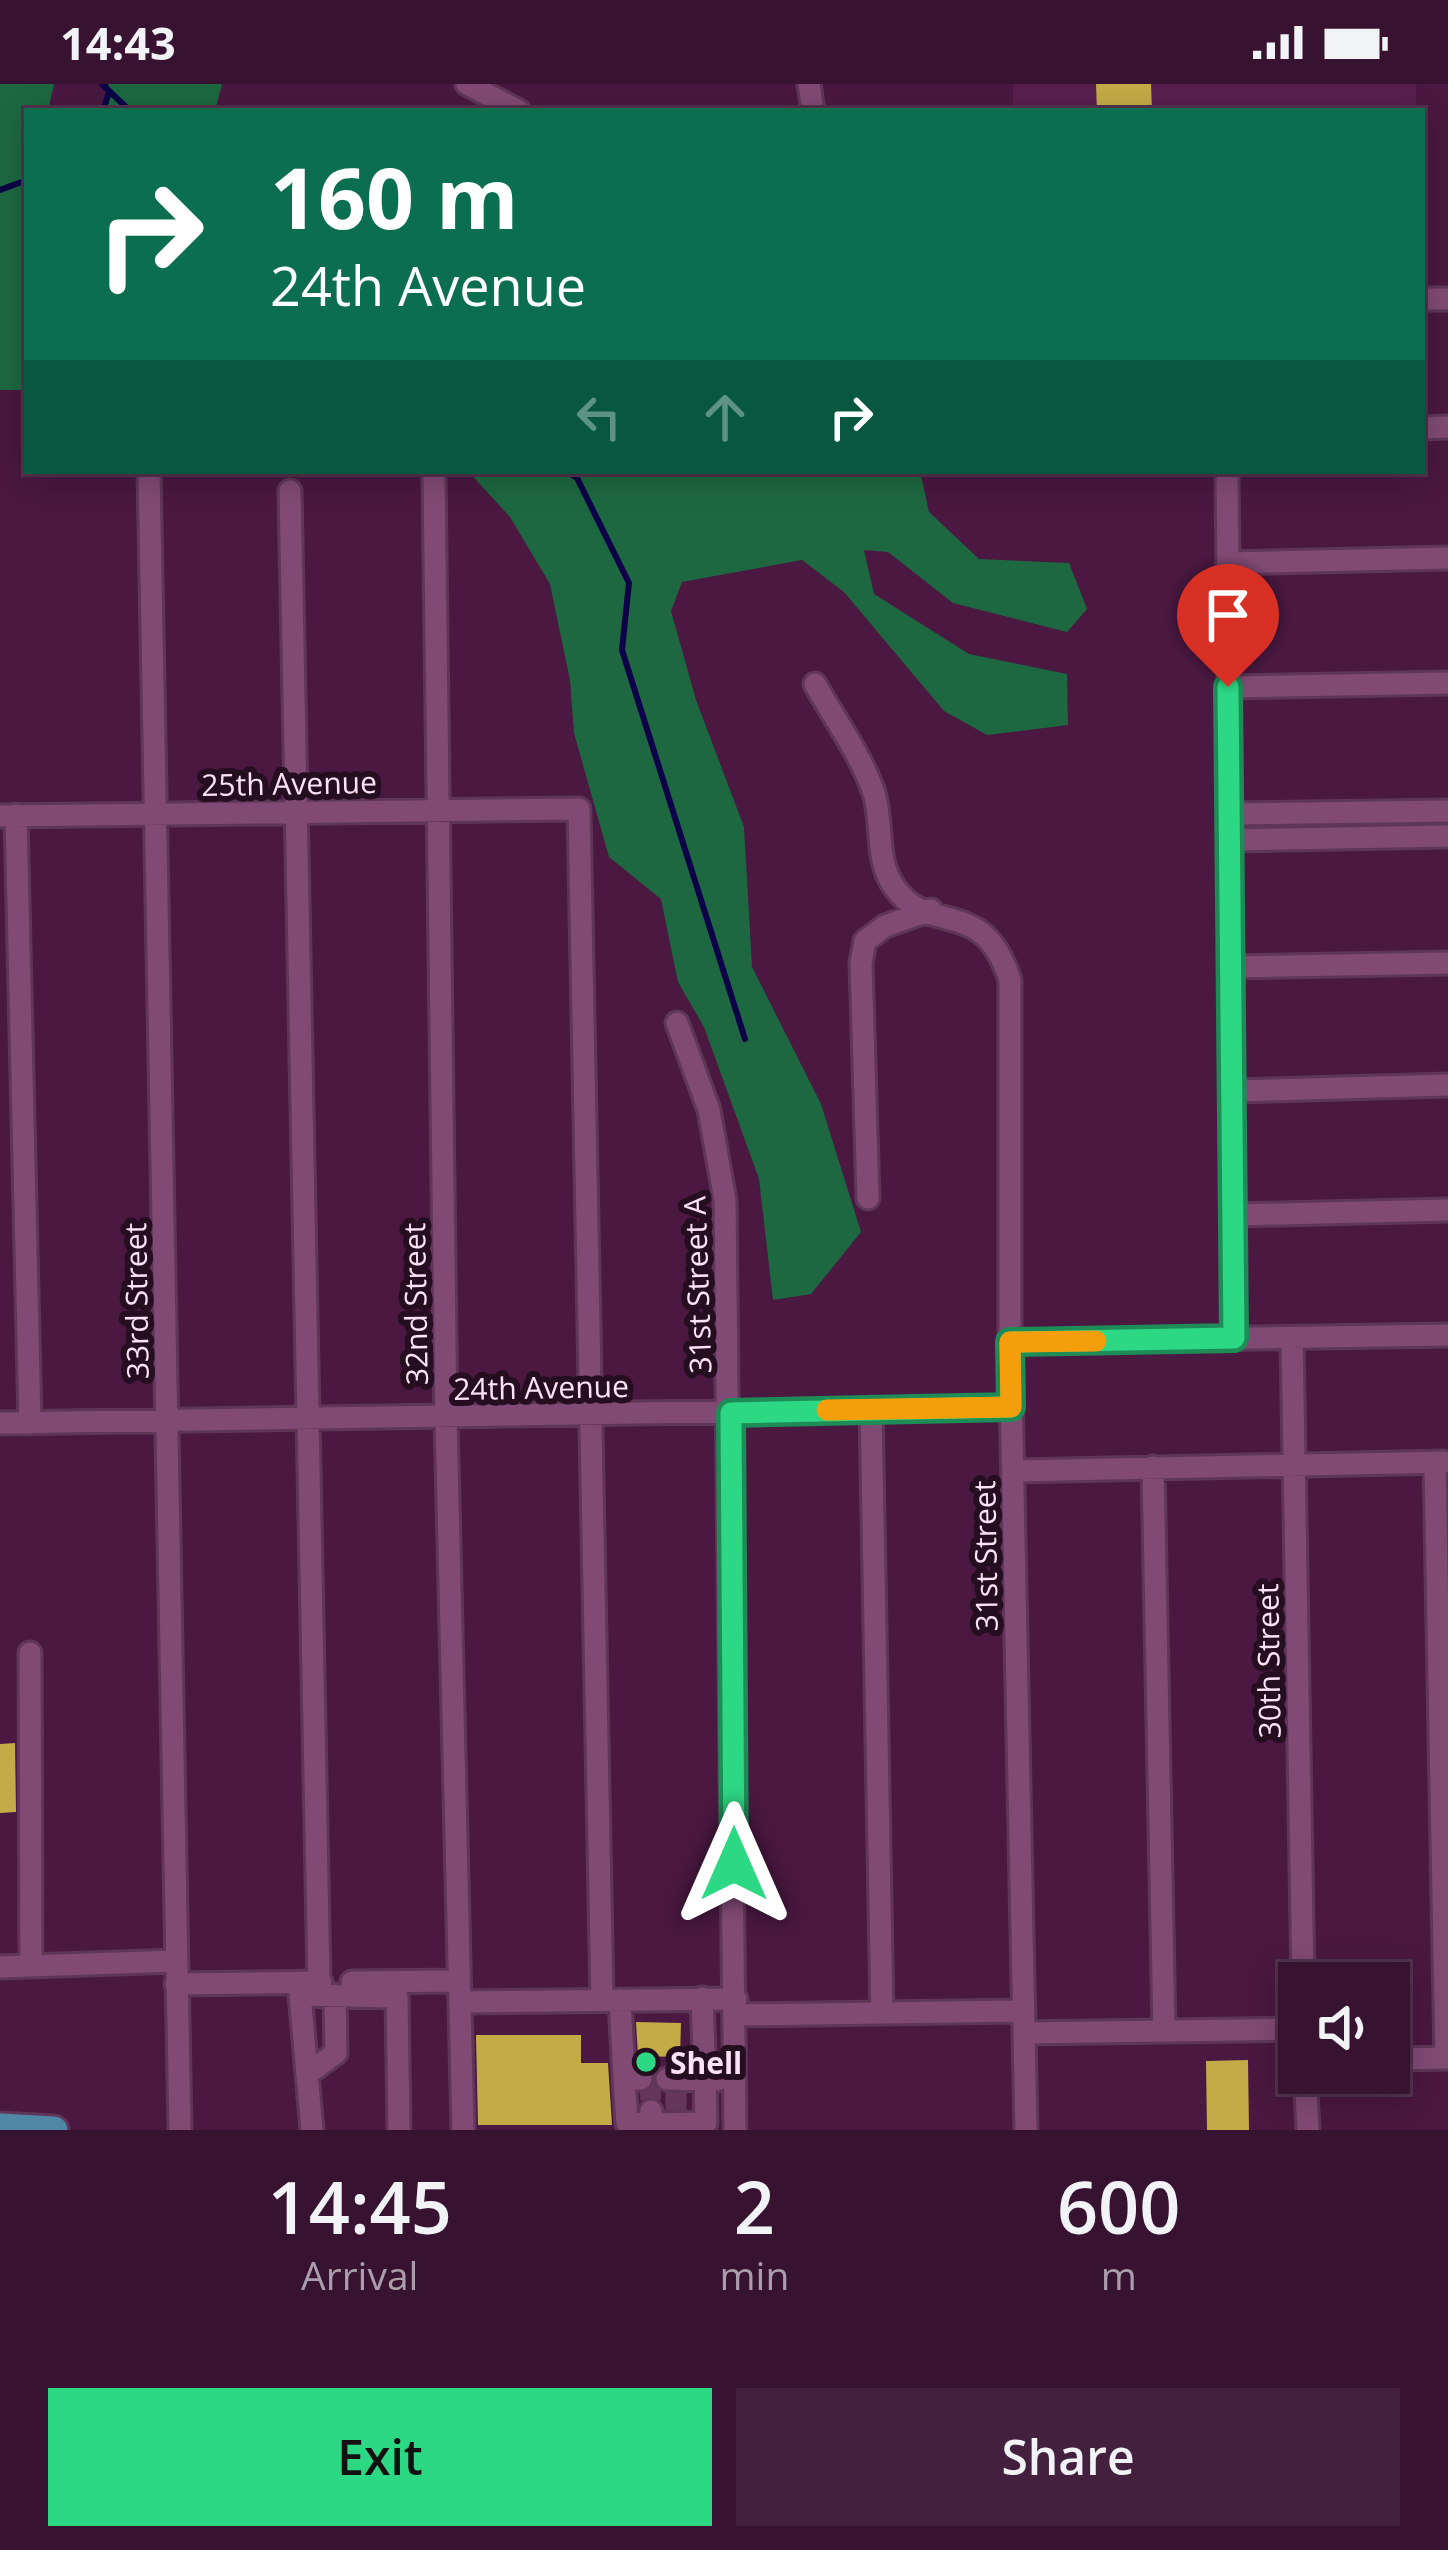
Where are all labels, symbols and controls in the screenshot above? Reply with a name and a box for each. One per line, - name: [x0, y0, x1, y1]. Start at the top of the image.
- text: 14:43: [60, 12, 176, 73]
- text: 160 m: [270, 139, 518, 254]
- icon: right: [72, 156, 228, 312]
- text: 24th Avenue: [270, 248, 586, 322]
- icon: left: [566, 384, 632, 450]
- icon: ahead: [692, 384, 758, 450]
- icon: right: [818, 384, 884, 450]
- pin: [1177, 564, 1279, 687]
- icon: arrive: [1195, 582, 1261, 648]
- street label: 25th Avenue: [201, 761, 377, 805]
- street label: 31st Street A: [673, 1195, 721, 1374]
- street label: 33rd Street: [114, 1222, 158, 1380]
- street label: 32nd Street: [393, 1222, 437, 1386]
- street label: 24th Avenue: [453, 1365, 629, 1409]
- street label: 31st Street: [963, 1480, 1007, 1632]
- street label: 30th Street: [1246, 1583, 1290, 1739]
- position arrow: [671, 1801, 797, 1927]
- map controls: [1278, 1962, 1410, 2094]
- button: sound: [1278, 1962, 1410, 2094]
- place label: Shell: [670, 2042, 742, 2083]
- marker: Shell: [633, 2049, 659, 2075]
- text: 14:45: [268, 2157, 452, 2255]
- text: 2: [734, 2157, 775, 2255]
- text: 600: [1057, 2157, 1180, 2255]
- text: Arrival: [301, 2248, 418, 2301]
- text: min: [720, 2248, 789, 2301]
- text: m: [1101, 2248, 1137, 2301]
- button: Exit: [48, 2388, 712, 2526]
- button: Share: [736, 2388, 1400, 2526]

